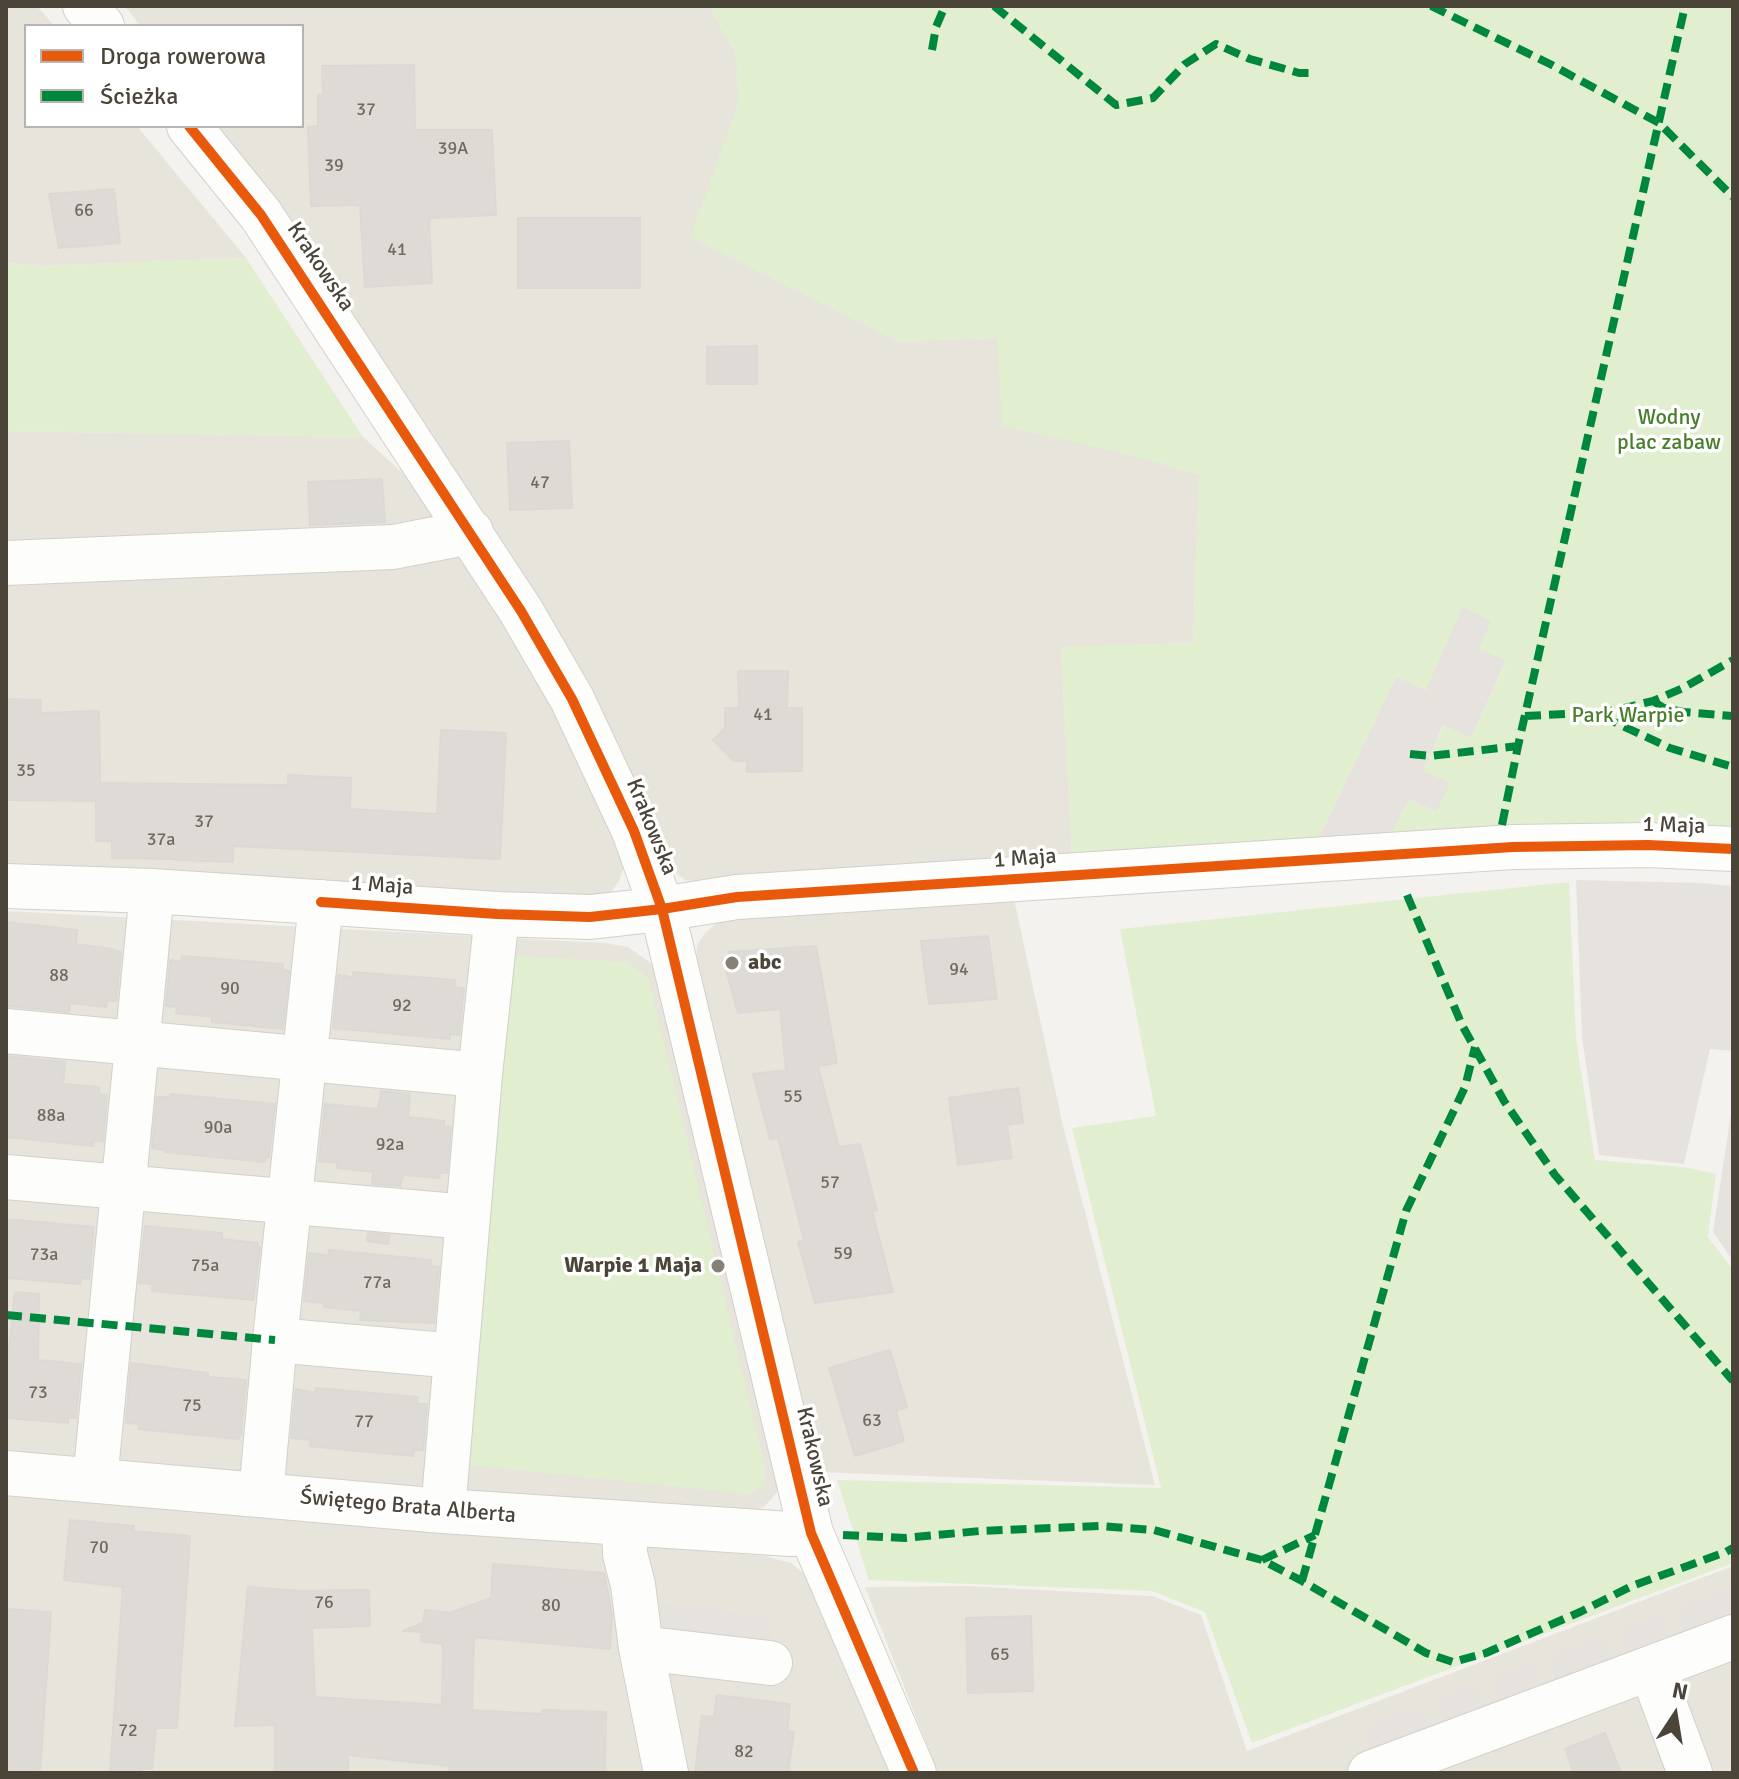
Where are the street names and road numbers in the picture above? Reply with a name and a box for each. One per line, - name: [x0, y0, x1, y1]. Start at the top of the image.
- street label: Krakowska: [281, 217, 359, 317]
- street label: Krakowska: [620, 775, 682, 879]
- street label: 1 Maja: [1642, 812, 1706, 840]
- street label: 1 Maja: [993, 844, 1057, 874]
- street label: 1 Maja: [350, 871, 414, 901]
- street label: Krakowska: [790, 1404, 838, 1510]
- street label: Świętego Brata Alberta: [299, 1484, 517, 1530]

